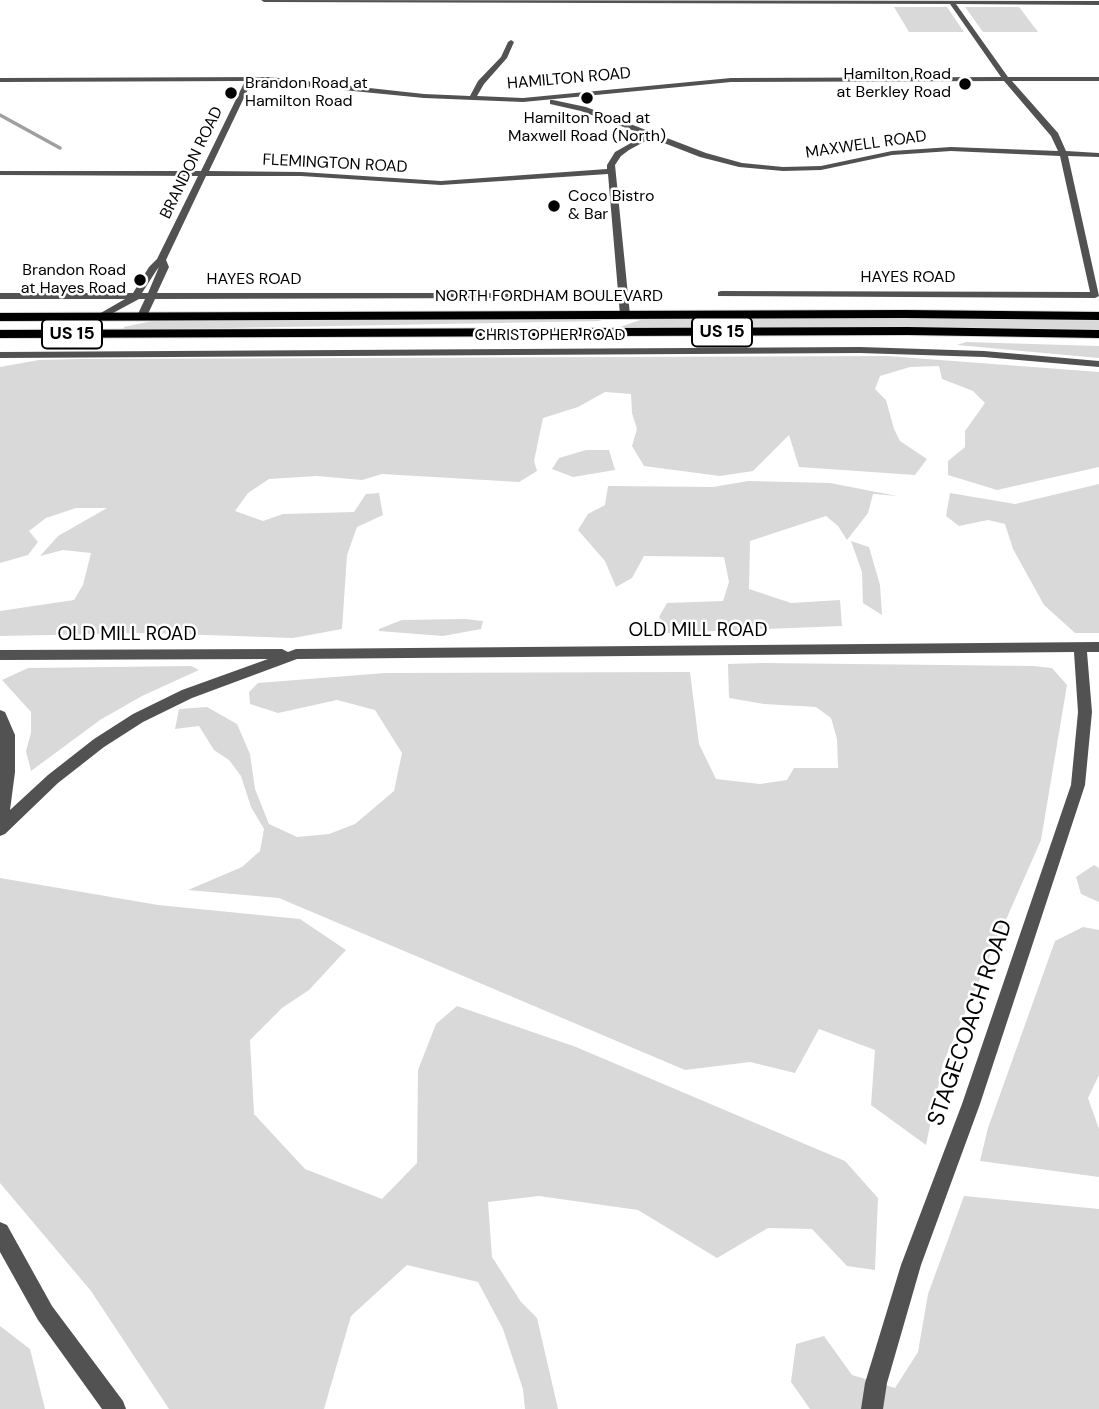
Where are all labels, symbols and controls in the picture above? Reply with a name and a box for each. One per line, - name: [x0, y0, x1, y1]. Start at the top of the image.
- street label: HAMILTON ROAD: [506, 64, 632, 94]
- place label: Hamilton Road at Berkley Road: [837, 65, 951, 103]
- place label: Brandon Road at Hamilton Road: [245, 74, 368, 112]
- marker: Hamilton Road at Berkley Road: [957, 76, 973, 92]
- marker: Brandon Road at Hamilton Road: [223, 85, 239, 101]
- marker: Hamilton Road at Maxwell Road (North): [579, 90, 595, 106]
- street label: BRANDON ROAD: [157, 104, 227, 222]
- place label: Hamilton Road at Maxwell Road (North): [508, 109, 666, 147]
- street label: MAXWELL ROAD: [804, 127, 928, 163]
- street label: FLEMINGTON ROAD: [262, 151, 408, 177]
- place label: Coco Bistro & Bar: [568, 187, 654, 225]
- marker: Coco Bistro & Bar: [546, 198, 562, 214]
- place label: Brandon Road at Hayes Road: [21, 261, 126, 299]
- street label: HAYES ROAD: [861, 268, 955, 288]
- street label: HAYES ROAD: [207, 270, 301, 290]
- marker: Brandon Road at Hayes Road: [132, 272, 148, 288]
- street label: NORTH FORDHAM BOULEVARD: [435, 287, 663, 307]
- road number: US 15: [692, 318, 752, 346]
- road number: US 15: [42, 320, 102, 348]
- street label: CHRISTOPHER ROAD: [474, 326, 626, 346]
- street label: OLD MILL ROAD: [628, 620, 768, 642]
- street label: OLD MILL ROAD: [57, 624, 197, 646]
- street label: STAGECOACH ROAD: [923, 916, 1019, 1130]

